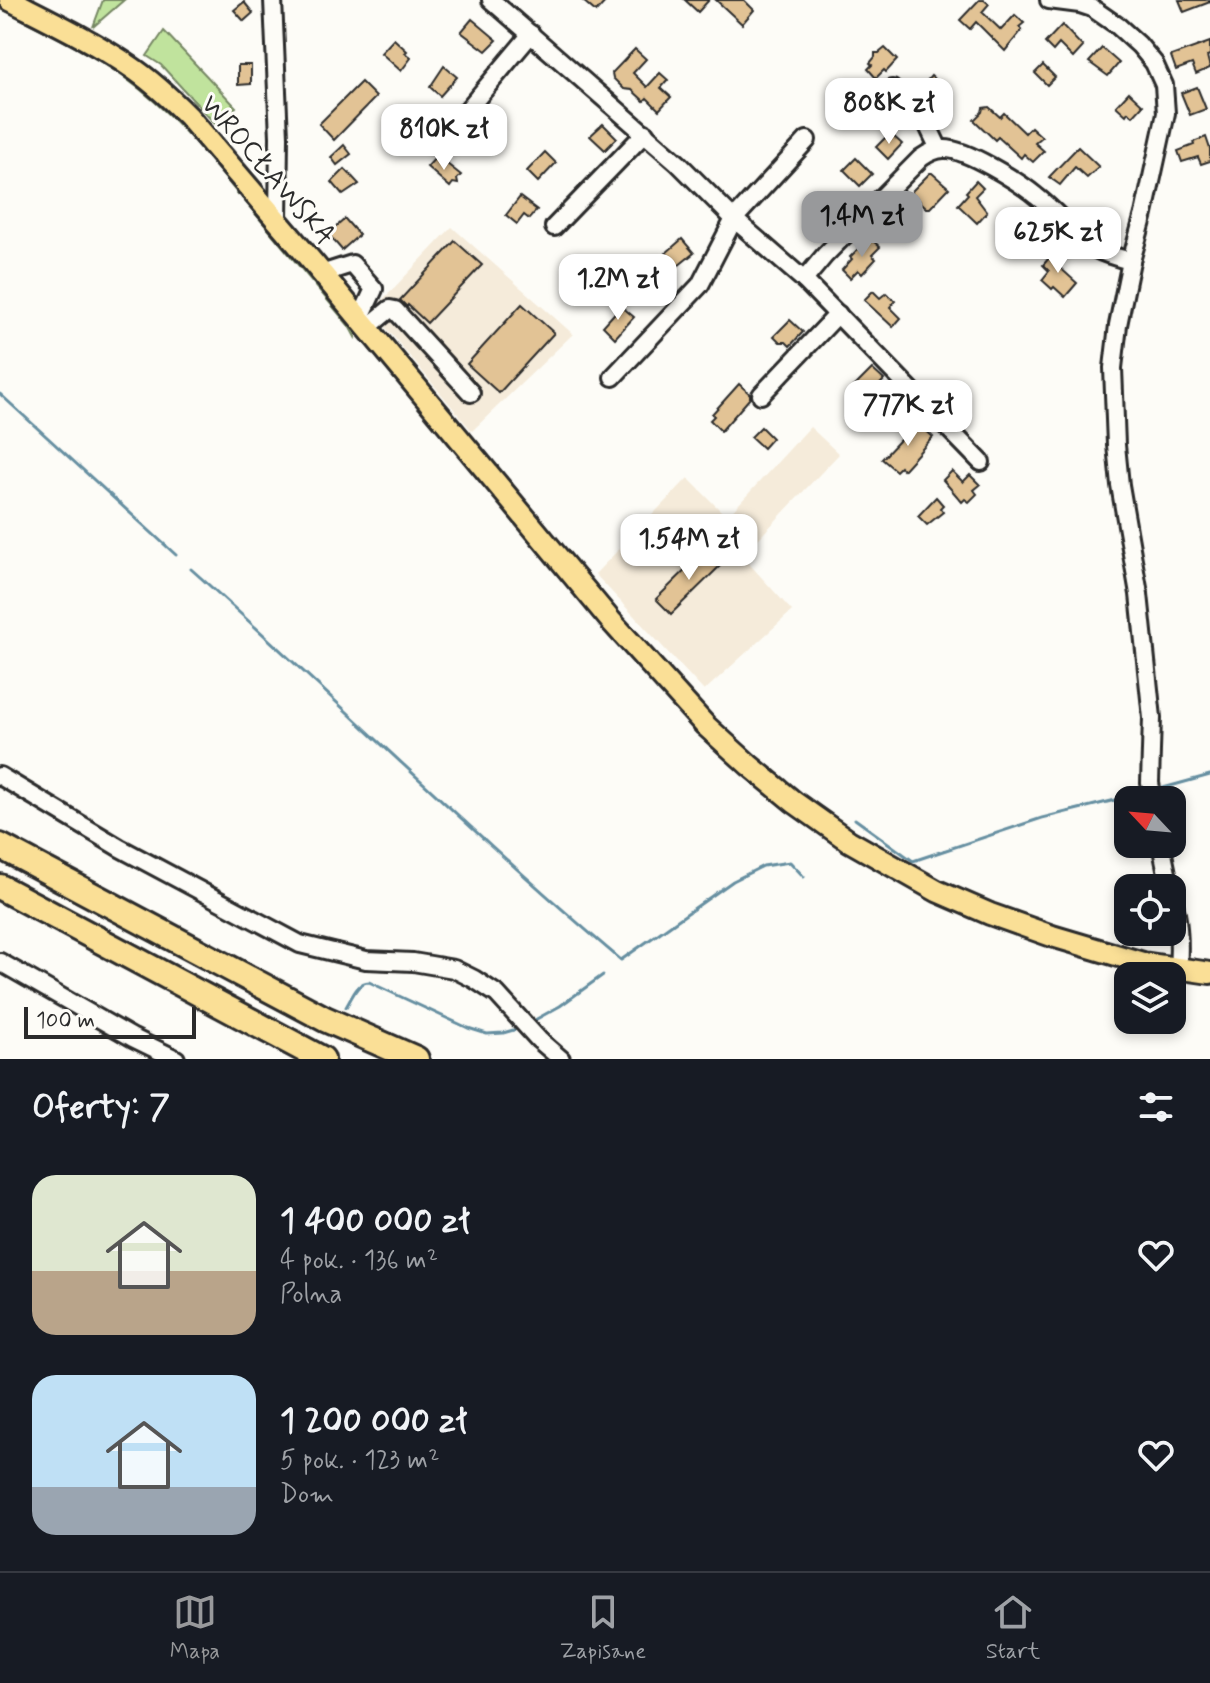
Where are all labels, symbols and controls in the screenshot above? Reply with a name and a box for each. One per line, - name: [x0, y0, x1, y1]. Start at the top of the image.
- pin: 808K zł: [815, 78, 963, 146]
- street label: WROCŁAWSKA: [191, 87, 343, 254]
- text: 808K zł: [843, 87, 935, 121]
- pin: 810K zł: [370, 104, 518, 172]
- text: 810K zł: [399, 113, 489, 147]
- pin: 1.4M zł: [788, 191, 936, 259]
- text: 1.4M zł: [820, 200, 904, 234]
- pin: 625K zł: [984, 207, 1132, 275]
- text: 625K zł: [1013, 216, 1103, 250]
- pin: 1.2M zł: [544, 254, 692, 322]
- text: 1.2M zł: [577, 263, 659, 297]
- pin: 777K zł: [834, 380, 982, 448]
- text: 777K zł: [862, 389, 954, 423]
- pin: 1.54M zł: [606, 514, 772, 582]
- text: 1.54M zł: [638, 523, 740, 557]
- north arrow: [1114, 786, 1186, 858]
- map controls: [1114, 786, 1186, 1034]
- button: locate: [1114, 874, 1186, 946]
- button: layers: [1114, 962, 1186, 1034]
- scale bar: [24, 1003, 196, 1039]
- text: 100 m: [36, 1007, 95, 1035]
- text: Oferty: 7: [32, 1085, 170, 1130]
- icon: filters: [1134, 1085, 1178, 1129]
- text: 1 400 000 zł: [280, 1199, 470, 1244]
- icon: home: [96, 1207, 192, 1303]
- icon: heart: [1134, 1233, 1178, 1277]
- text: 4 pok. · 136 m²: [280, 1244, 438, 1278]
- text: Polna: [280, 1278, 342, 1312]
- text: 1 200 000 zł: [280, 1399, 467, 1444]
- icon: home: [96, 1407, 192, 1503]
- icon: heart: [1134, 1433, 1178, 1477]
- text: 5 pok. · 123 m²: [280, 1444, 439, 1478]
- text: Dom: [280, 1478, 334, 1512]
- tab: Mapa: [170, 1590, 220, 1666]
- tab: Zapisane: [560, 1590, 646, 1666]
- tab: Start: [986, 1590, 1040, 1666]

